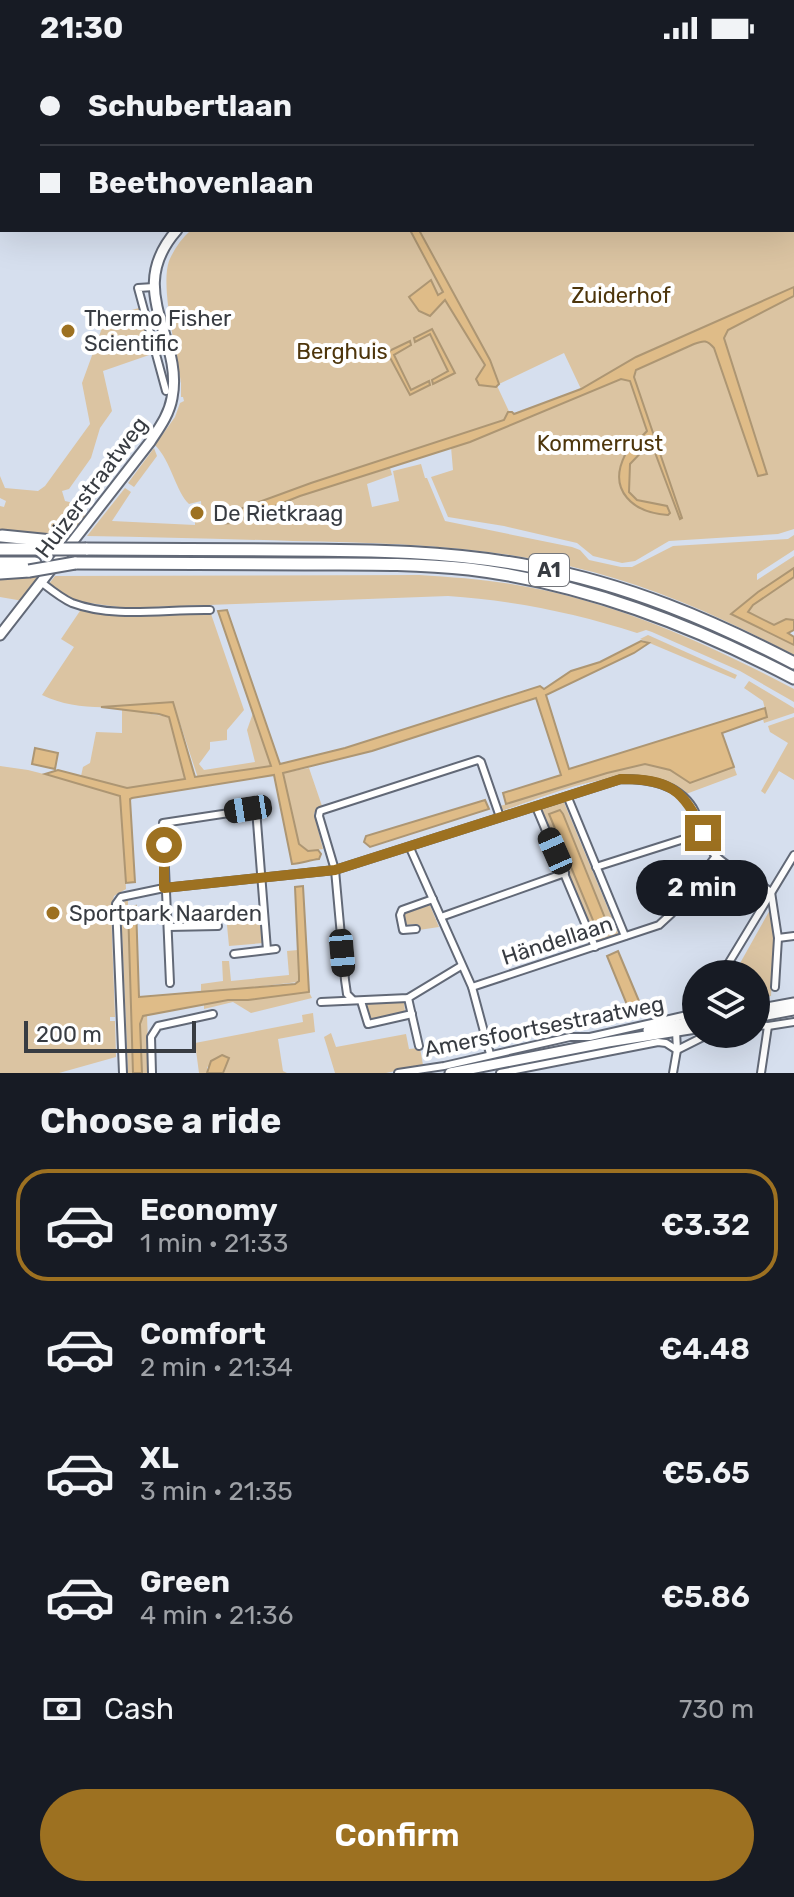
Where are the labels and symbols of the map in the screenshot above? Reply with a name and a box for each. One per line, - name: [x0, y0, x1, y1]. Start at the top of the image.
- park label: Zuiderhof: [571, 282, 671, 309]
- place label: Thermo Fisher Scientific: [84, 305, 232, 357]
- marker: Thermo Fisher Scientific: [59, 322, 77, 340]
- park label: Berghuis: [296, 338, 388, 365]
- street label: Huizerstraatweg: [30, 411, 153, 563]
- park label: Kommerrust: [537, 430, 664, 457]
- place label: De Rietkraag: [213, 500, 343, 527]
- marker: De Rietkraag: [188, 504, 206, 522]
- road number: A1: [529, 554, 569, 586]
- car: [222, 793, 274, 825]
- route end: [685, 815, 721, 851]
- car: [534, 824, 576, 878]
- route start: [146, 827, 182, 863]
- callout: 2 min: [637, 861, 769, 917]
- place label: Sportpark Naarden: [69, 900, 262, 927]
- marker: Sportpark Naarden: [44, 904, 62, 922]
- street label: Händellaan: [498, 910, 616, 971]
- car: [328, 928, 356, 978]
- street label: Amersfoortsestraatweg: [422, 990, 666, 1063]
- scale bar: [24, 1017, 196, 1053]

